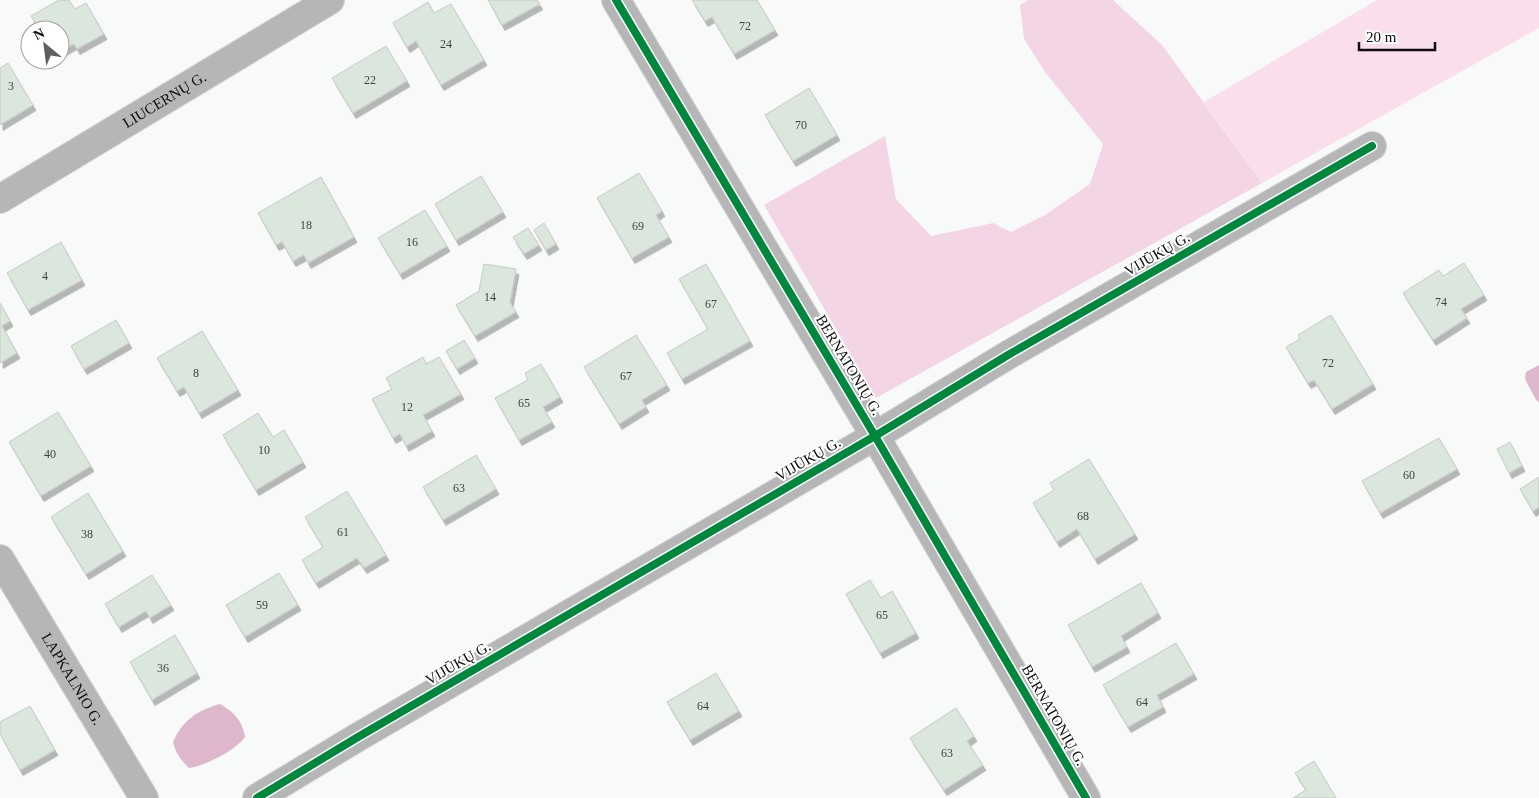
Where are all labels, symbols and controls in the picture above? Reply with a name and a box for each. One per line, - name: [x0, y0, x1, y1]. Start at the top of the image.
- house number: 72: [739, 19, 751, 33]
- north arrow: [20, 20, 70, 70]
- scale bar: [1359, 20, 1435, 52]
- text: N: [31, 25, 47, 43]
- text: 20 m: [1366, 29, 1397, 45]
- house number: 24: [440, 37, 452, 51]
- street label: LIUCERNŲ G.: [120, 69, 209, 131]
- house number: 22: [364, 73, 376, 87]
- house number: 3: [8, 79, 14, 93]
- house number: 70: [795, 118, 807, 132]
- house number: 18: [300, 218, 312, 232]
- house number: 69: [632, 219, 644, 233]
- street label: VIJŪKŲ G.: [1122, 229, 1192, 279]
- house number: 16: [406, 235, 418, 249]
- house number: 4: [42, 269, 48, 283]
- house number: 14: [484, 290, 496, 304]
- house number: 74: [1435, 295, 1447, 309]
- house number: 67: [705, 297, 717, 311]
- street label: BERNATONIŲ G.: [813, 312, 885, 418]
- house number: 72: [1322, 356, 1334, 370]
- house number: 8: [193, 366, 199, 380]
- house number: 67: [620, 369, 632, 383]
- house number: 65: [518, 396, 530, 410]
- house number: 12: [401, 400, 413, 414]
- street label: VIJŪKŲ G.: [773, 434, 843, 484]
- house number: 10: [258, 443, 270, 457]
- house number: 40: [44, 447, 56, 461]
- house number: 60: [1403, 468, 1415, 482]
- house number: 63: [453, 481, 465, 495]
- house number: 68: [1077, 509, 1089, 523]
- house number: 61: [337, 525, 349, 539]
- house number: 38: [81, 527, 93, 541]
- house number: 59: [256, 598, 268, 612]
- house number: 65: [876, 608, 888, 622]
- street label: LAPKALNIO G.: [38, 630, 106, 728]
- street label: VIJŪKŲ G.: [423, 638, 493, 688]
- house number: 36: [157, 661, 169, 675]
- street label: BERNATONIŲ G.: [1019, 662, 1089, 768]
- house number: 64: [1136, 695, 1148, 709]
- house number: 64: [697, 699, 709, 713]
- house number: 63: [941, 746, 953, 760]

